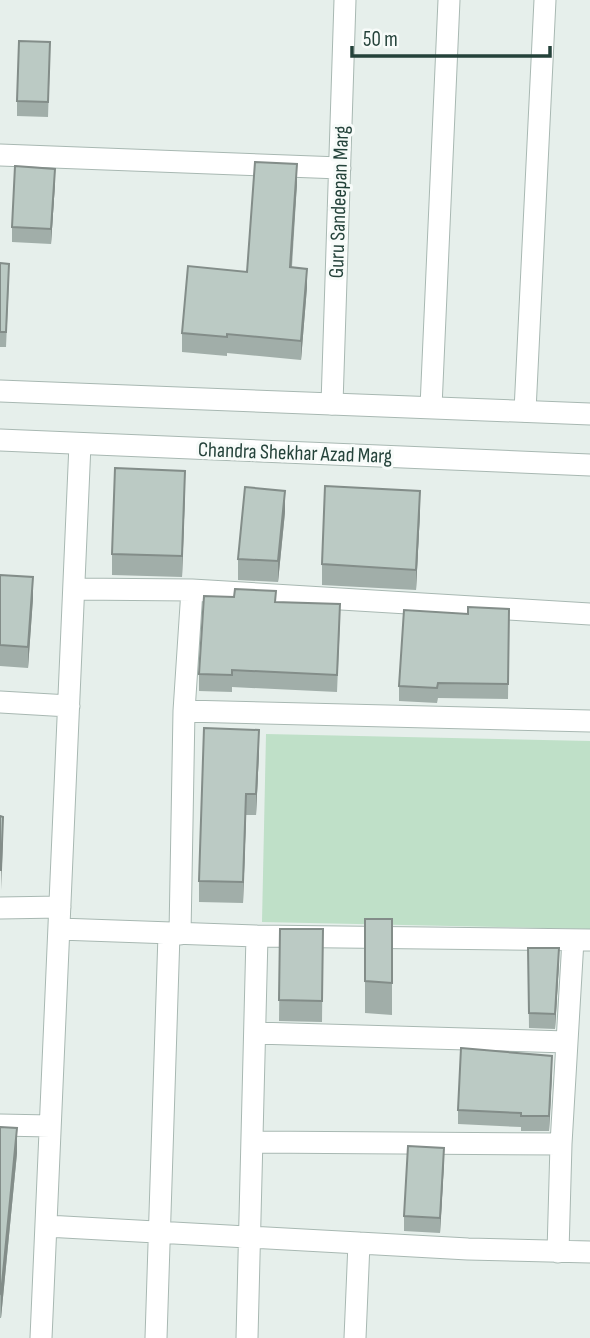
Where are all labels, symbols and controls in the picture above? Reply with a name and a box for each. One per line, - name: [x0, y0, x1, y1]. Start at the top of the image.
- scale bar: [352, 14, 550, 58]
- text: 50 m: [363, 27, 398, 52]
- street label: Guru Sandeepan Marg: [324, 125, 354, 279]
- street label: Chandra Shekhar Azad Marg: [197, 437, 393, 469]

